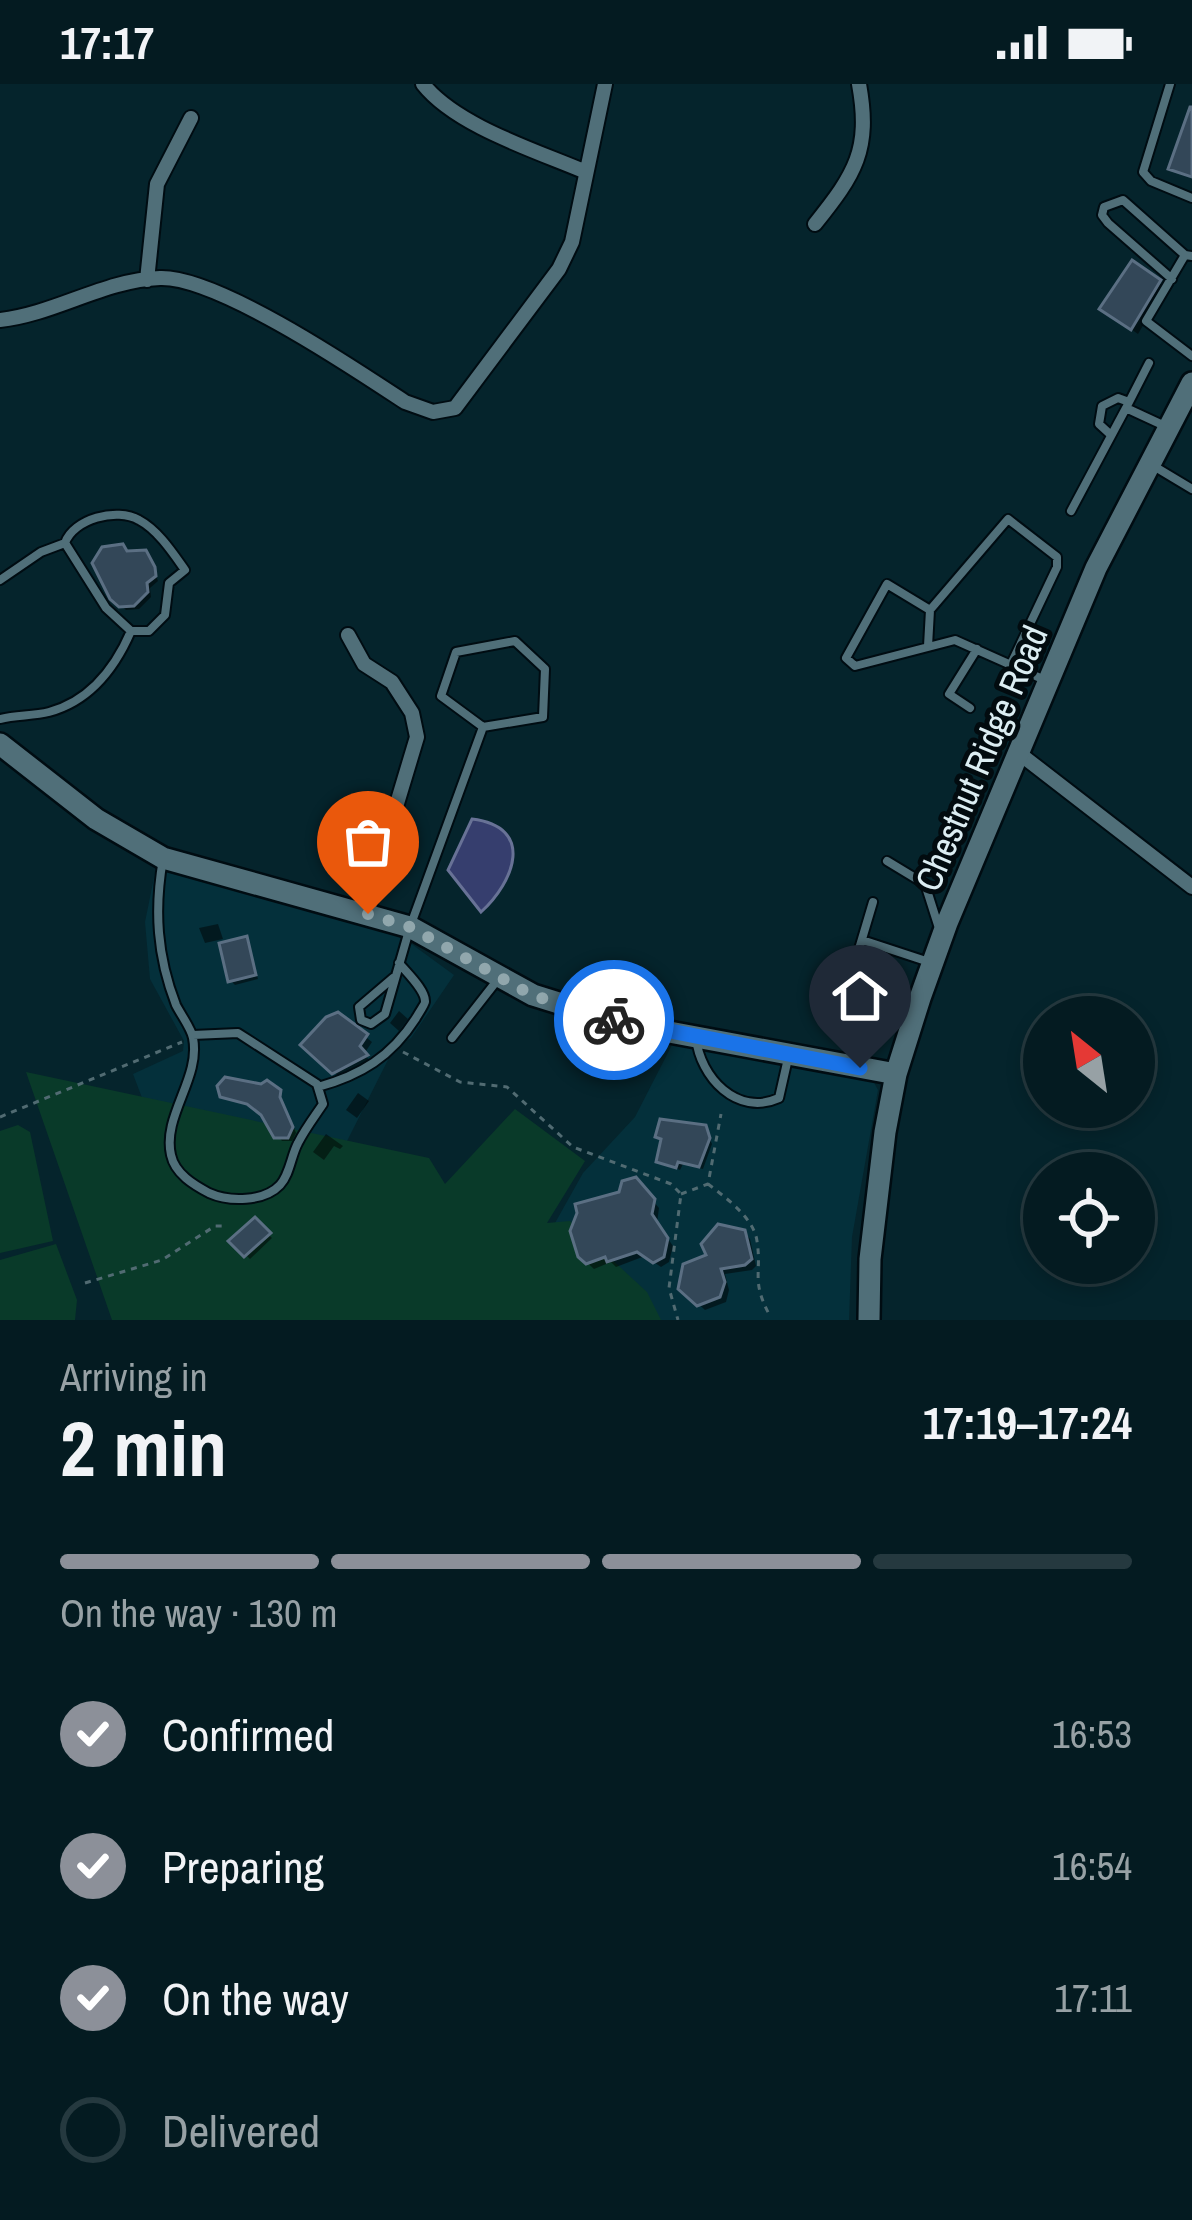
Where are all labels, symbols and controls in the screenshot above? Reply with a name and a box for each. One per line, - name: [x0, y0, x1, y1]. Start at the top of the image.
- text: 17:17: [60, 12, 154, 73]
- street label: Chestnut Ridge Road: [903, 618, 1059, 898]
- pin: [317, 791, 419, 914]
- icon: bag: [335, 809, 401, 875]
- pin: [809, 945, 911, 1068]
- courier: [554, 960, 674, 1080]
- icon: home: [827, 963, 893, 1029]
- icon: bike: [581, 987, 647, 1053]
- north arrow: [1023, 996, 1155, 1128]
- map controls: [1023, 996, 1155, 1284]
- button: locate: [1023, 1152, 1155, 1284]
- text: Arriving in: [60, 1351, 208, 1403]
- text: 17:19–17:24: [923, 1392, 1132, 1453]
- text: 2 min: [60, 1395, 227, 1500]
- text: On the way · 130 m: [60, 1587, 337, 1639]
- icon: check: [60, 1701, 126, 1767]
- text: Confirmed: [162, 1704, 334, 1765]
- text: 16:53: [1052, 1708, 1132, 1760]
- icon: check: [60, 1833, 126, 1899]
- text: Preparing: [162, 1836, 324, 1897]
- text: 16:54: [1052, 1840, 1132, 1892]
- icon: check: [60, 1965, 126, 2031]
- text: On the way: [162, 1968, 349, 2029]
- text: 17:11: [1054, 1972, 1132, 2024]
- text: Delivered: [162, 2100, 320, 2161]

